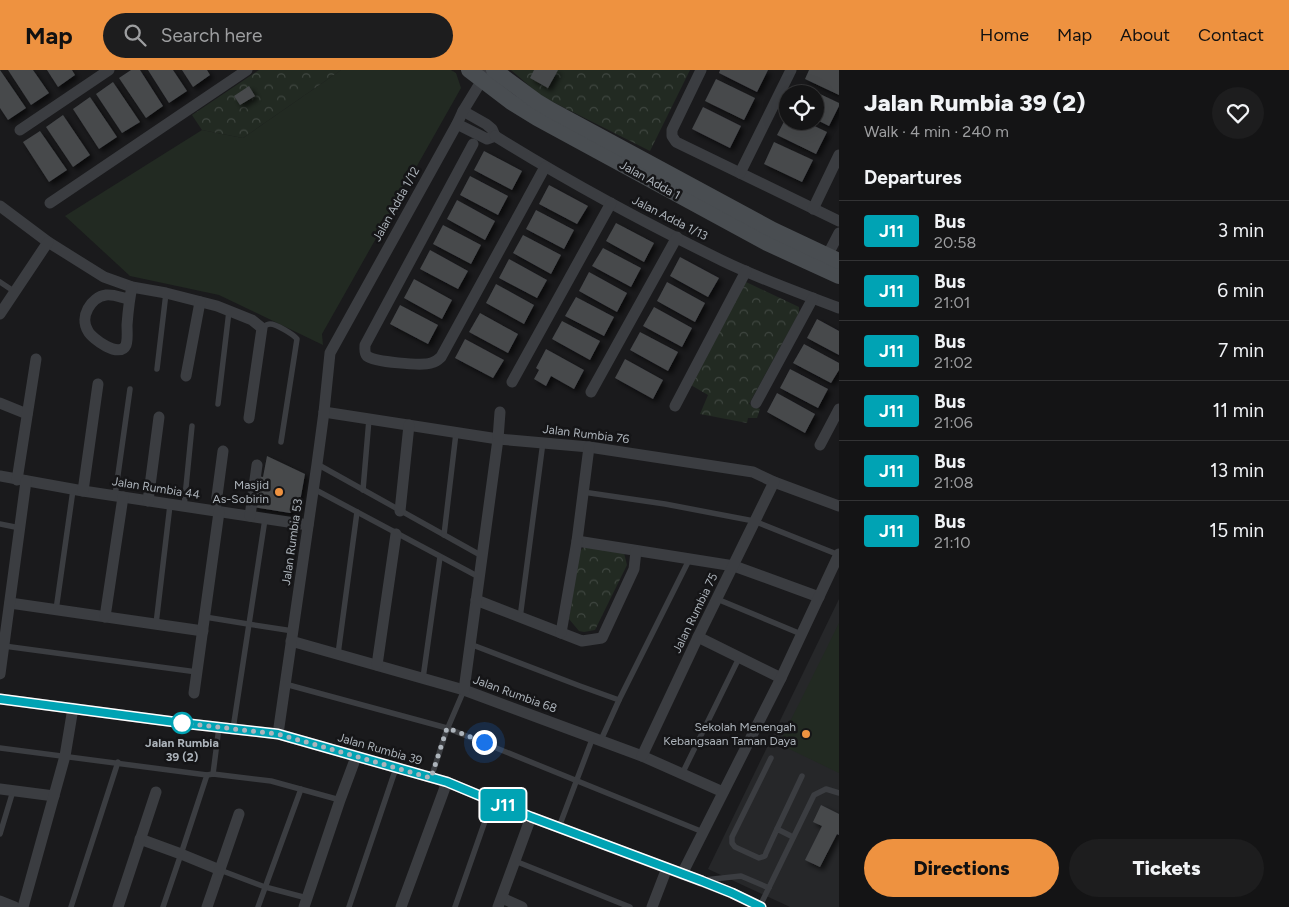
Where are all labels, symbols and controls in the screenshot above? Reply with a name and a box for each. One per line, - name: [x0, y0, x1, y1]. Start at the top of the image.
- search box: [103, 13, 453, 58]
- text: Map: [25, 21, 73, 50]
- icon: search: [121, 21, 149, 49]
- text: Search here: [161, 24, 262, 47]
- text: Home: [980, 24, 1029, 46]
- text: Map: [1057, 24, 1092, 46]
- text: About: [1120, 24, 1170, 46]
- text: Contact: [1198, 24, 1264, 46]
- map controls: [779, 85, 824, 130]
- button: locate: [779, 85, 824, 130]
- button: heart: [1212, 87, 1264, 139]
- text: Jalan Rumbia 39 (2): [864, 88, 1086, 117]
- text: Walk · 4 min · 240 m: [864, 122, 1009, 141]
- street label: Jalan Adda 1: [617, 158, 683, 202]
- street label: Jalan Adda 1/12: [370, 164, 422, 244]
- text: Departures: [864, 166, 962, 189]
- street label: Jalan Adda 1/13: [630, 193, 710, 243]
- text: Bus: [934, 210, 965, 233]
- text: 3 min: [1218, 219, 1264, 242]
- text: J11: [879, 220, 904, 242]
- text: 20:58: [934, 233, 976, 252]
- text: Bus: [934, 270, 965, 293]
- text: 6 min: [1217, 279, 1264, 302]
- text: J11: [879, 280, 904, 302]
- text: 21:01: [934, 293, 970, 312]
- text: Bus: [934, 330, 965, 353]
- text: 7 min: [1218, 339, 1264, 362]
- text: J11: [879, 340, 904, 362]
- text: 21:02: [934, 353, 973, 372]
- text: Bus: [934, 390, 965, 413]
- text: 11 min: [1212, 399, 1264, 422]
- text: J11: [879, 400, 904, 422]
- text: 21:06: [934, 413, 973, 432]
- street label: Jalan Rumbia 76: [542, 422, 630, 446]
- text: Bus: [934, 450, 965, 473]
- text: 13 min: [1210, 459, 1264, 482]
- text: J11: [879, 460, 904, 482]
- text: 21:08: [934, 473, 974, 492]
- street label: Jalan Rumbia 44: [111, 474, 202, 502]
- place label: Masjid As-Sobirin: [213, 478, 269, 506]
- marker: Masjid As-Sobirin: [273, 486, 285, 498]
- street label: Jalan Rumbia 53: [279, 498, 305, 586]
- text: Bus: [934, 510, 965, 533]
- text: 15 min: [1209, 519, 1264, 542]
- text: J11: [879, 520, 904, 542]
- text: 21:10: [934, 533, 970, 552]
- street label: Jalan Rumbia 75: [670, 571, 720, 655]
- street label: Jalan Rumbia 68: [471, 672, 559, 716]
- marker: Jalan Rumbia 39 (2): [171, 712, 193, 734]
- place label: Sekolah Menengah Kebangsaan Taman Daya: [663, 720, 796, 748]
- marker: Sekolah Menengah Kebangsaan Taman Daya: [800, 728, 812, 740]
- street label: Jalan Rumbia 39: [336, 730, 424, 768]
- your location: [472, 730, 497, 755]
- place label: Jalan Rumbia 39 (2): [145, 736, 219, 764]
- line badge: J11: [474, 789, 532, 821]
- text: J11: [490, 794, 516, 816]
- button: Directions: [864, 839, 1059, 897]
- button: Tickets: [1069, 839, 1264, 897]

